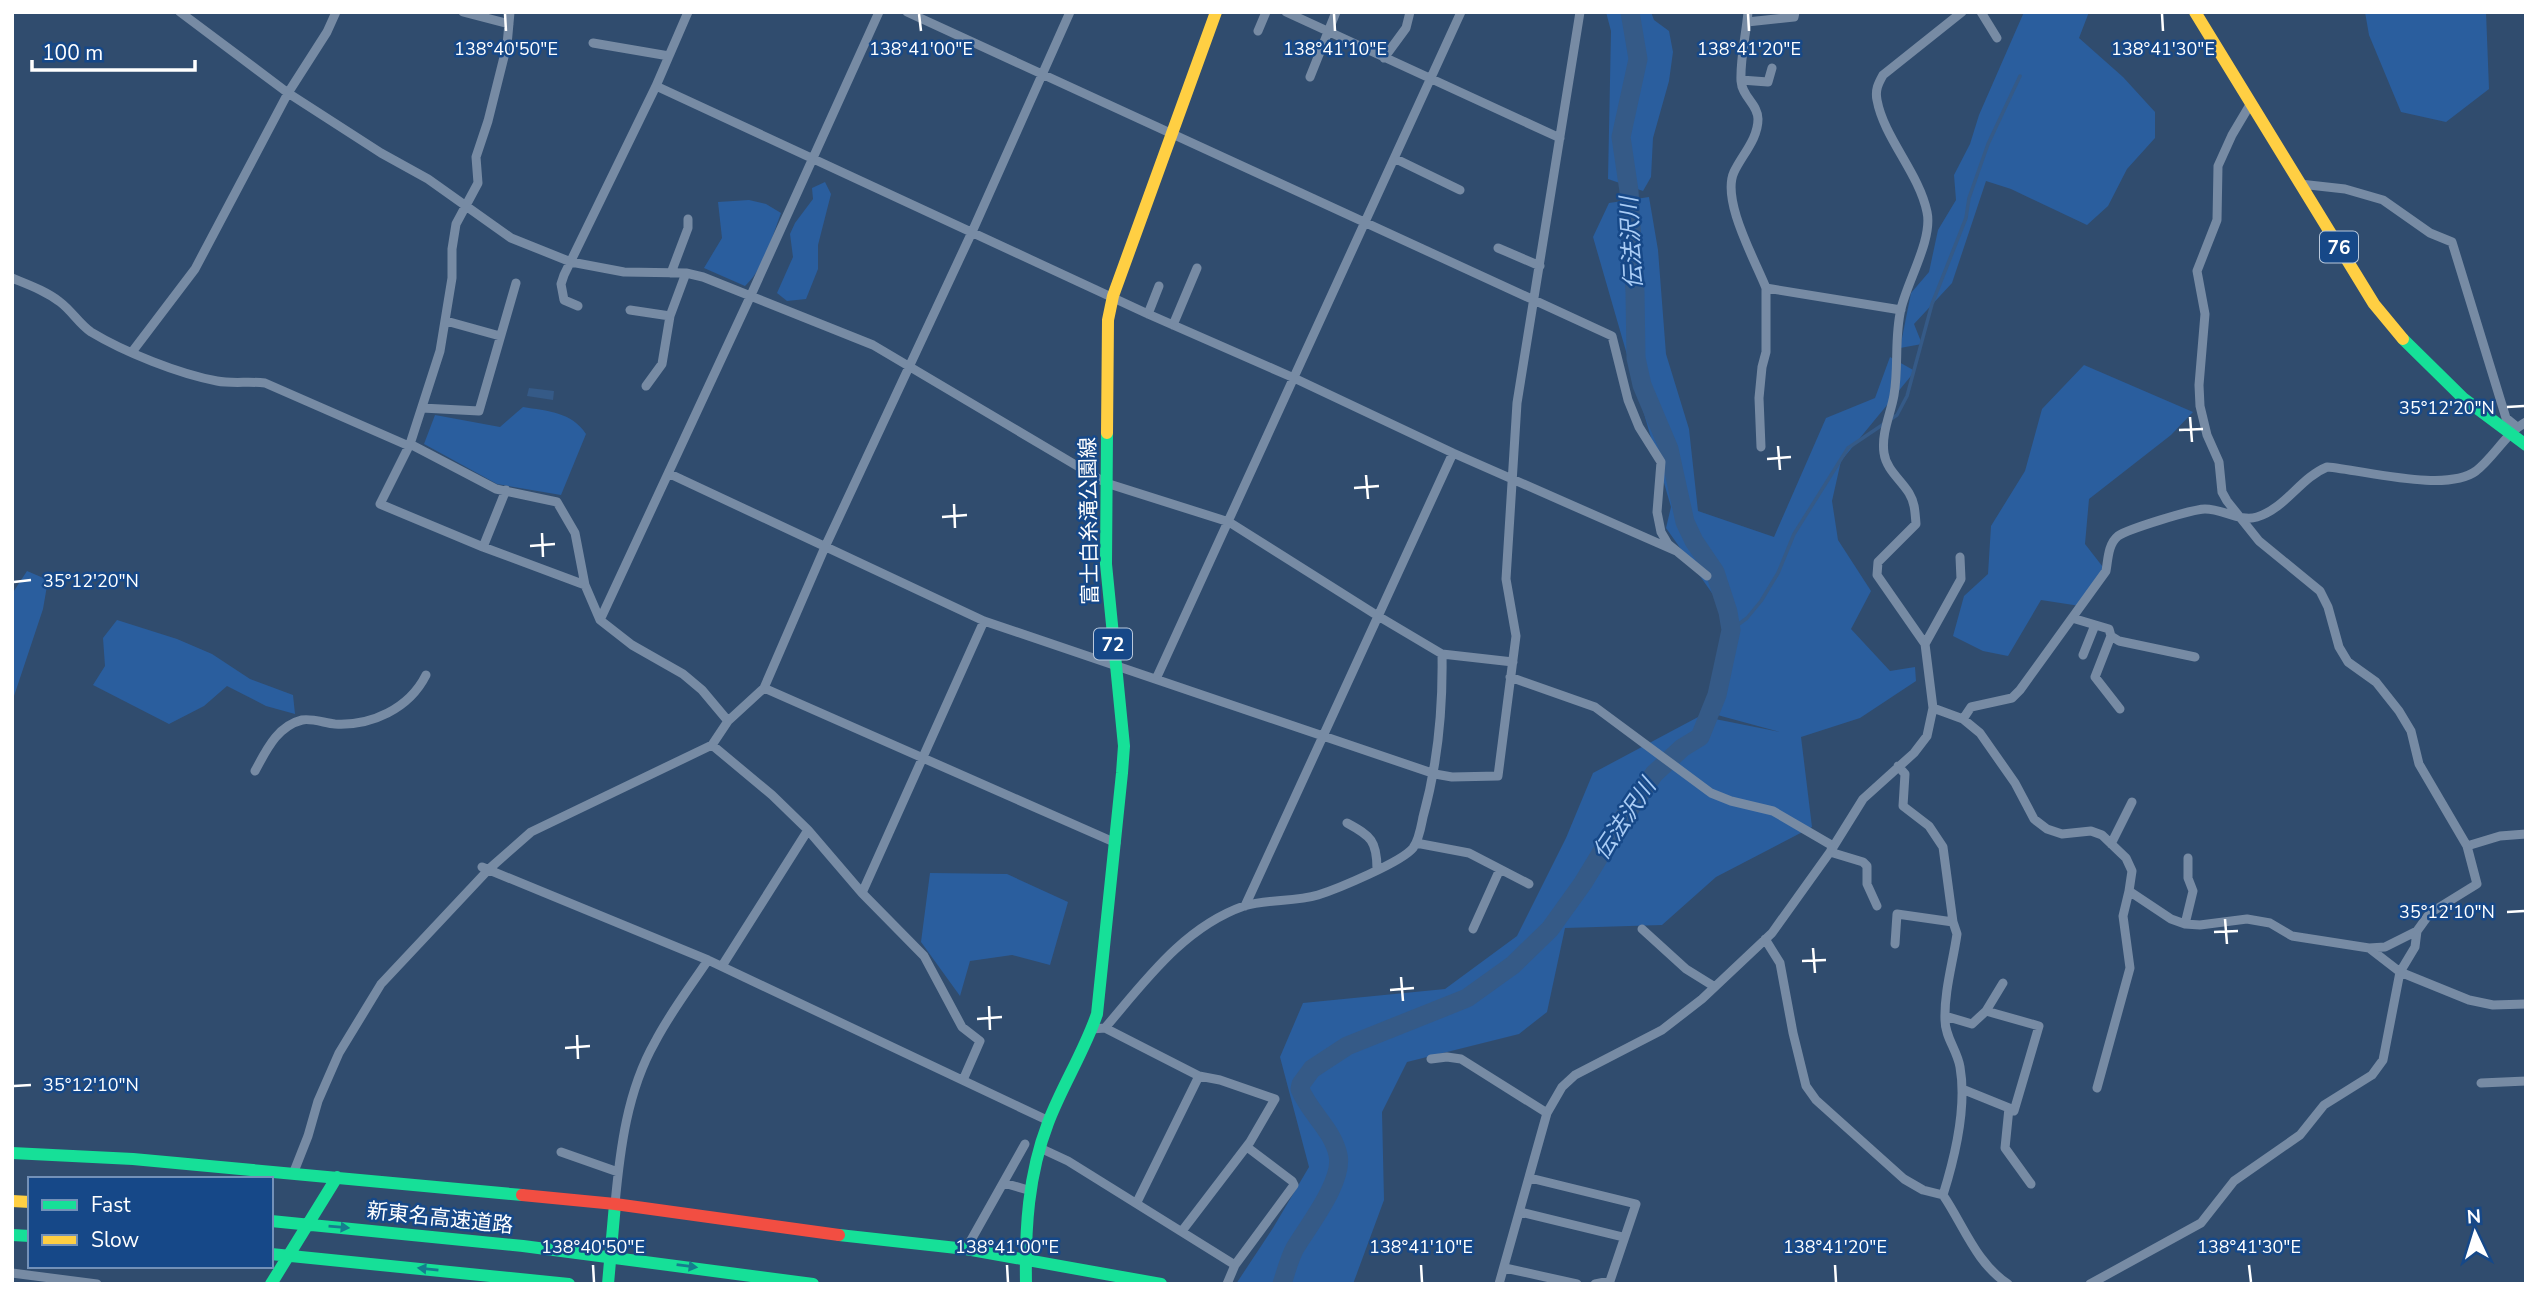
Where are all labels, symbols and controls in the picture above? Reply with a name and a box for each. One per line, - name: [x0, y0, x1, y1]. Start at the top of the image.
- scale bar: [32, 28, 194, 72]
- text: 138°40'50"E: [454, 37, 558, 61]
- text: 138°41'00"E: [869, 37, 973, 61]
- text: 138°41'10"E: [1283, 37, 1387, 61]
- text: 138°41'20"E: [1697, 37, 1801, 61]
- text: 138°41'30"E: [2111, 37, 2215, 61]
- text: 100 m: [42, 39, 103, 67]
- water label: 伝法沢川: [1613, 193, 1649, 290]
- road number: 76: [2320, 232, 2358, 262]
- text: 35°12'20"N: [2399, 396, 2495, 420]
- street label: 富士白糸滝公園線: [1074, 437, 1104, 605]
- text: 35°12'20"N: [43, 569, 139, 593]
- road number: 72: [1094, 628, 1132, 660]
- water label: 伝法沢川: [1586, 770, 1665, 866]
- text: 35°12'10"N: [2399, 900, 2495, 924]
- text: 35°12'10"N: [43, 1073, 139, 1097]
- legend: [28, 1177, 273, 1268]
- text: Fast: [91, 1191, 131, 1219]
- street label: 新東名高速道路: [365, 1196, 515, 1240]
- north arrow: [2440, 1198, 2510, 1268]
- text: N: [2466, 1204, 2482, 1231]
- one-way arrow: [328, 1222, 350, 1233]
- text: Slow: [91, 1226, 140, 1254]
- text: 138°40'50"E: [541, 1235, 645, 1259]
- text: 138°41'00"E: [955, 1235, 1059, 1259]
- text: 138°41'10"E: [1369, 1235, 1473, 1259]
- text: 138°41'20"E: [1783, 1235, 1887, 1259]
- text: 138°41'30"E: [2197, 1235, 2301, 1259]
- one-way arrow: [676, 1261, 698, 1272]
- one-way arrow: [417, 1263, 439, 1274]

